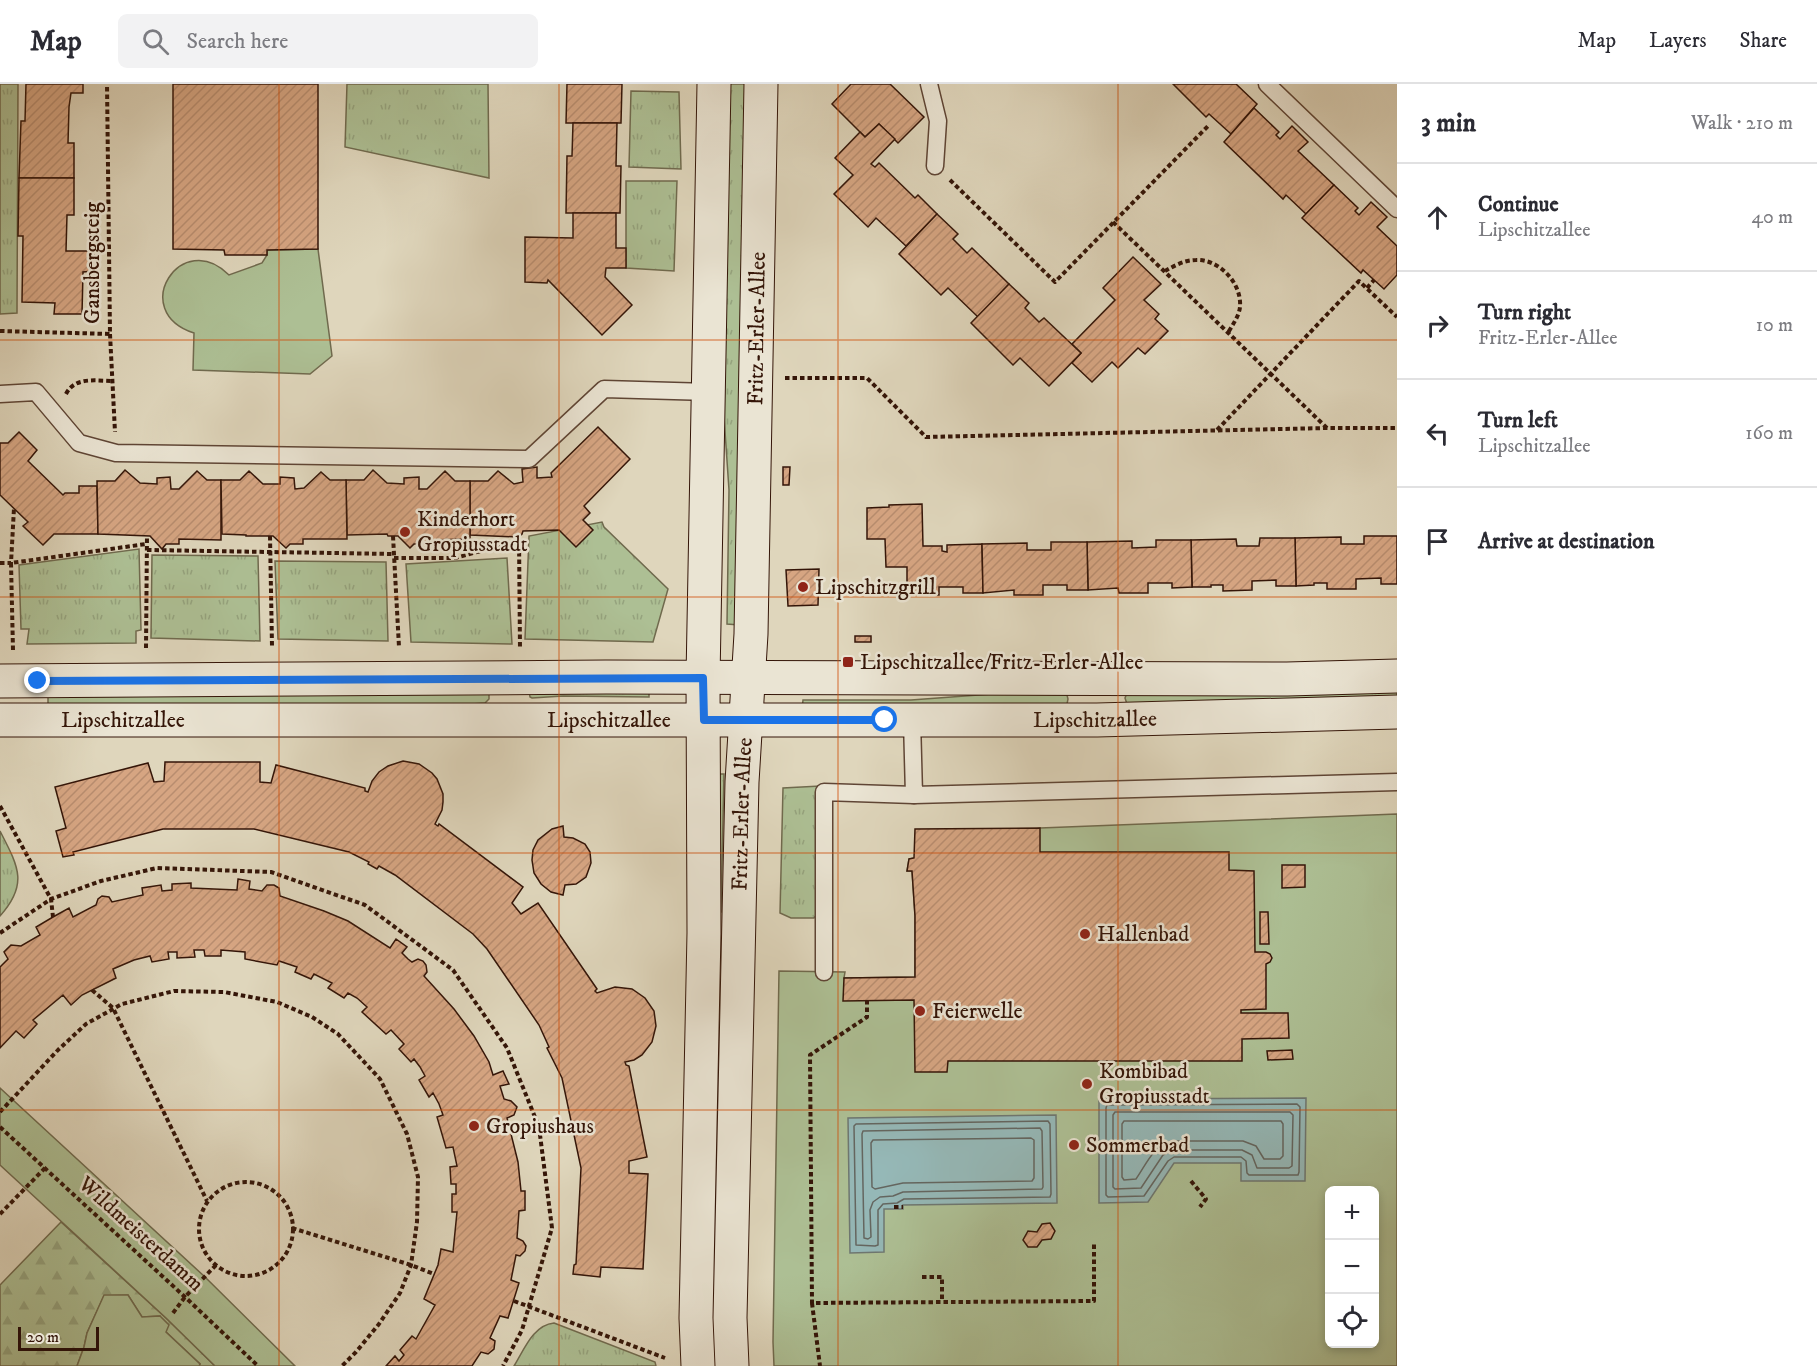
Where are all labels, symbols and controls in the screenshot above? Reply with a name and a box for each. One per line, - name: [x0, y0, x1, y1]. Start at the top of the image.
- search box: [118, 14, 538, 68]
- text: Map: [30, 24, 82, 59]
- icon: search: [139, 25, 172, 58]
- text: Search here: [187, 28, 288, 55]
- text: Map: [1577, 28, 1616, 54]
- text: Layers: [1649, 28, 1707, 54]
- text: Share: [1740, 28, 1787, 54]
- text: 3 min: [1421, 107, 1476, 140]
- text: Walk · 210 m: [1691, 111, 1793, 136]
- text: Continue: [1478, 191, 1559, 218]
- icon: ahead: [1421, 201, 1454, 234]
- street label: Gansbergsteig: [79, 202, 106, 324]
- text: 40 m: [1751, 205, 1793, 230]
- text: Lipschitzallee: [1478, 218, 1591, 243]
- street label: Fritz-Erler-Allee: [742, 251, 771, 406]
- text: Turn right: [1478, 299, 1571, 326]
- icon: right: [1421, 309, 1454, 342]
- text: 10 m: [1756, 313, 1793, 338]
- text: Fritz-Erler-Allee: [1478, 326, 1618, 351]
- text: Turn left: [1478, 407, 1558, 434]
- icon: left: [1421, 417, 1454, 450]
- text: 160 m: [1745, 421, 1793, 446]
- text: Lipschitzallee: [1478, 434, 1591, 459]
- place label: Kinderhort Gropiusstadt: [417, 506, 528, 558]
- marker: Kinderhort Gropiusstadt: [398, 525, 412, 539]
- icon: arrive: [1421, 525, 1454, 558]
- text: Arrive at destination: [1478, 528, 1655, 555]
- place label: Lipschitzgrill: [815, 574, 936, 601]
- marker: Lipschitzgrill: [796, 580, 810, 594]
- place label: Lipschitzallee/Fritz-Erler-Allee: [860, 649, 1143, 676]
- marker: Lipschitzallee/Fritz-Erler-Allee: [841, 655, 855, 669]
- route end: [24, 667, 50, 693]
- street label: Lipschitzallee: [1033, 705, 1157, 734]
- route start: [871, 706, 897, 732]
- street label: Lipschitzallee: [61, 707, 185, 734]
- street label: Lipschitzallee: [547, 707, 671, 734]
- street label: Fritz-Erler-Allee: [726, 737, 758, 891]
- place label: Hallenbad: [1097, 921, 1189, 948]
- marker: Hallenbad: [1078, 927, 1092, 941]
- place label: Feierwelle: [932, 998, 1023, 1025]
- marker: Feierwelle: [913, 1004, 927, 1018]
- place label: Kombibad Gropiusstadt: [1099, 1058, 1210, 1110]
- marker: Kombibad Gropiusstadt: [1080, 1077, 1094, 1091]
- place label: Gropiushaus: [486, 1113, 594, 1140]
- marker: Gropiushaus: [467, 1119, 481, 1133]
- place label: Sommerbad: [1086, 1132, 1189, 1159]
- marker: Sommerbad: [1067, 1138, 1081, 1152]
- street label: Wildmeisterdamm: [72, 1170, 209, 1297]
- map controls: [1325, 1186, 1379, 1348]
- button: +: [1325, 1186, 1379, 1240]
- button: −: [1325, 1240, 1379, 1294]
- button: locate: [1325, 1294, 1379, 1348]
- scale bar: [18, 1324, 99, 1352]
- text: 20 m: [27, 1327, 59, 1347]

